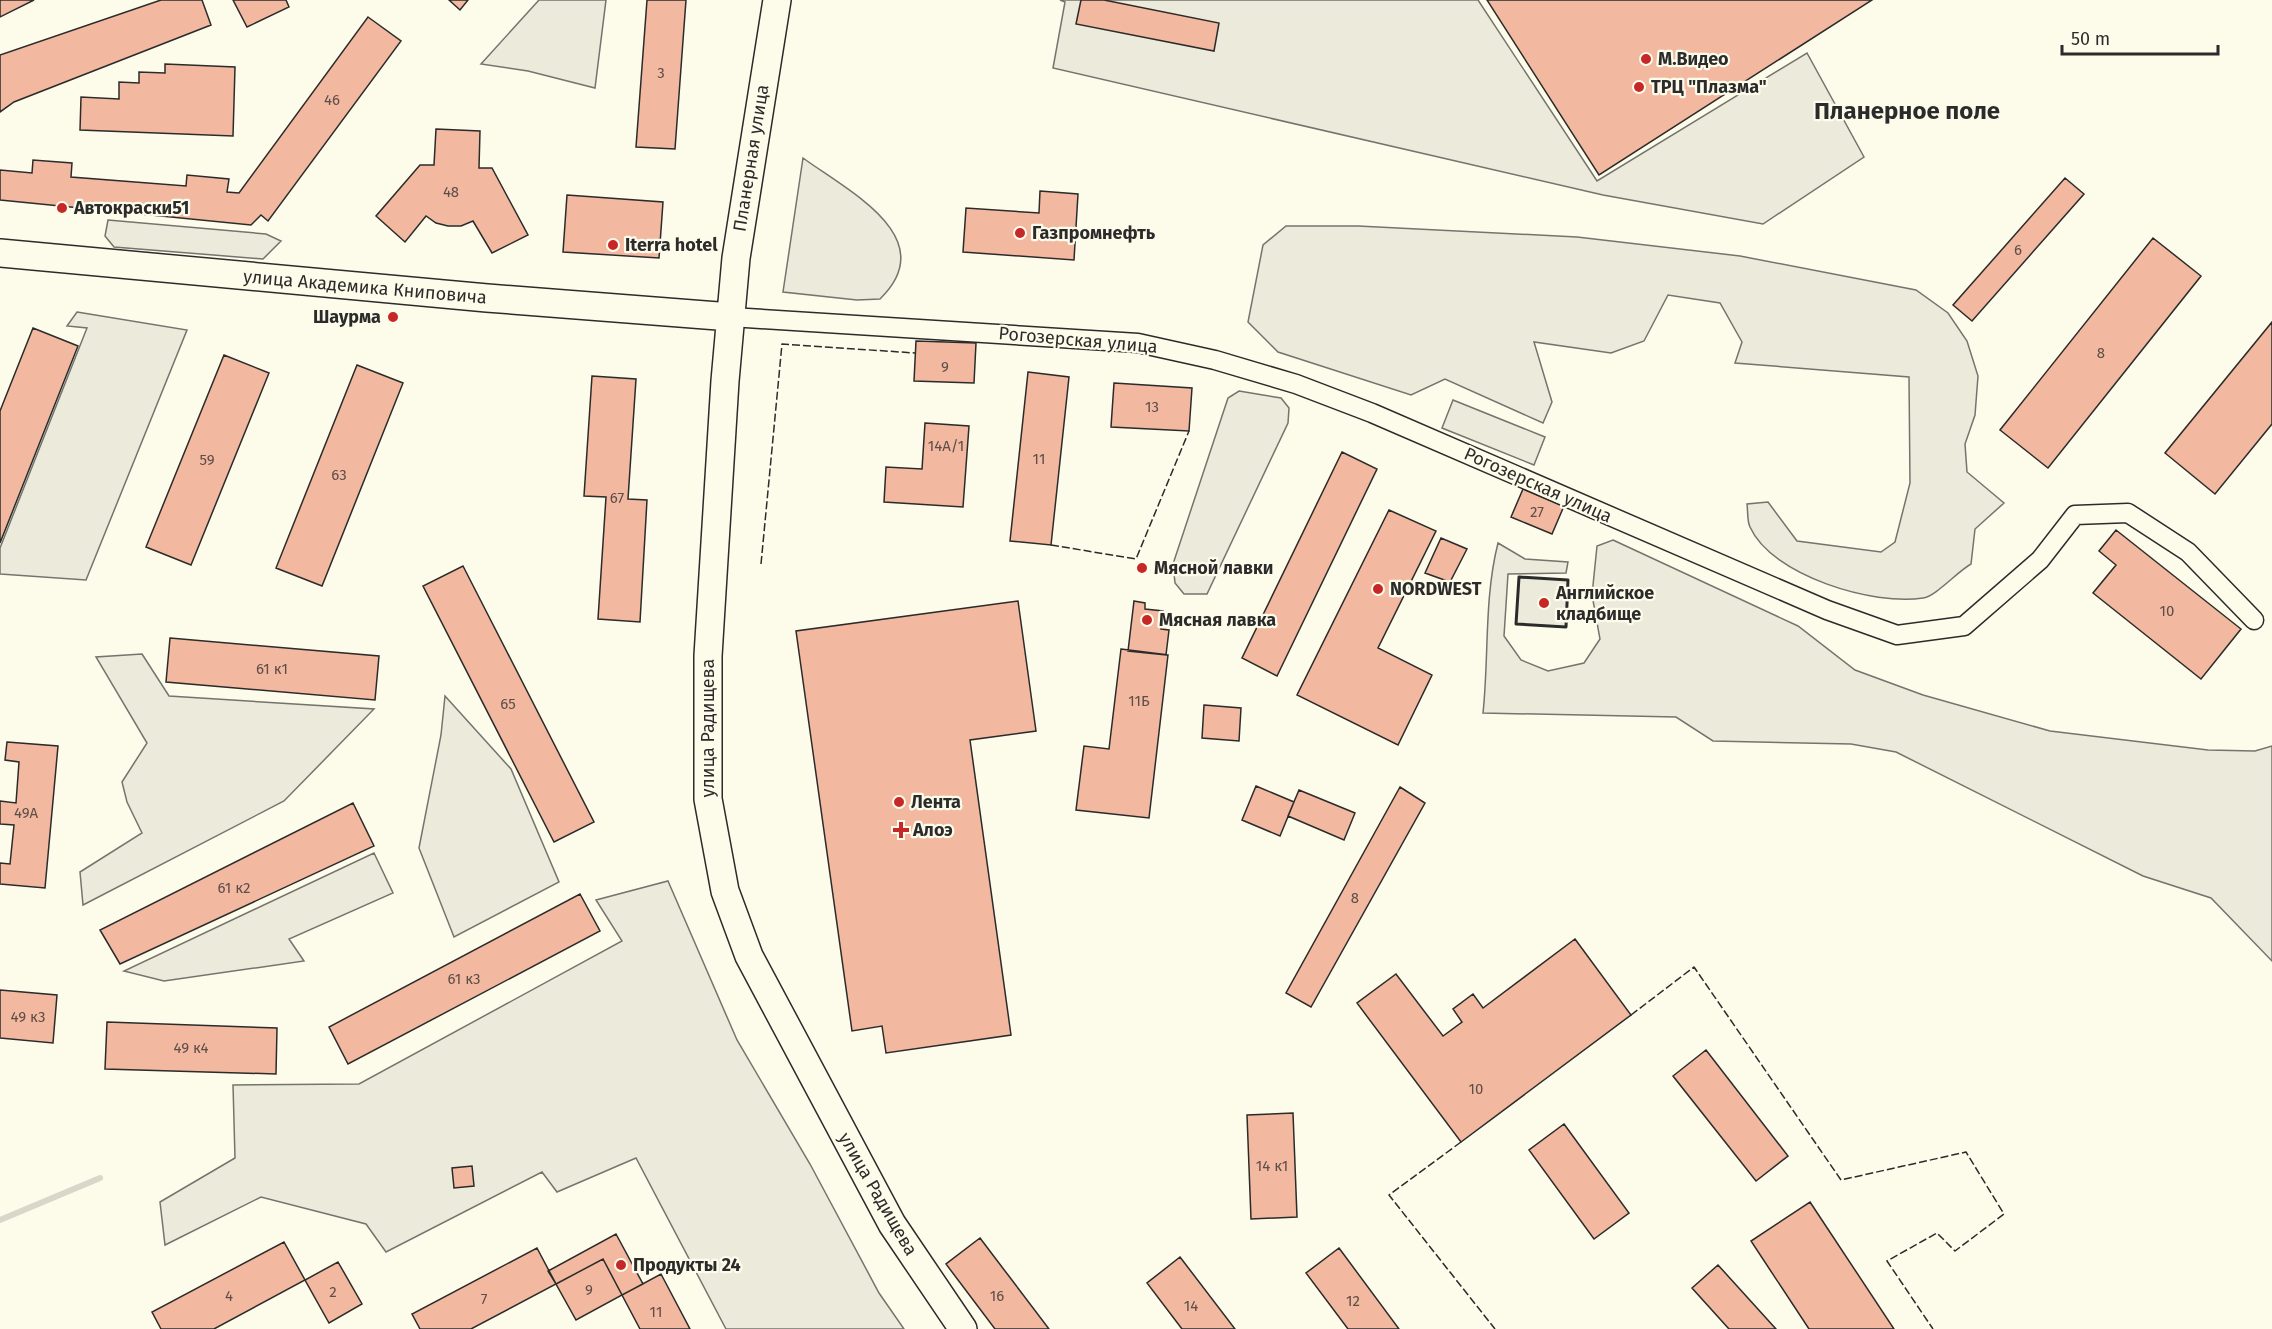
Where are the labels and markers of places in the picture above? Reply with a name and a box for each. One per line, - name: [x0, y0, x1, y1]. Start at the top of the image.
- place label: M.Видео: [1658, 48, 1729, 70]
- marker: M.Видео: [1639, 52, 1653, 66]
- place label: ТРЦ "Плазма": [1651, 76, 1767, 98]
- marker: ТРЦ "Плазма": [1632, 80, 1646, 94]
- place label: Автокраски51: [73, 197, 189, 219]
- marker: Автокраски51: [55, 201, 69, 215]
- place label: Газпромнефть: [1032, 222, 1156, 244]
- marker: Газпромнефть: [1013, 226, 1027, 240]
- place label: Iterra hotel: [625, 234, 718, 256]
- marker: Iterra hotel: [606, 238, 620, 252]
- place label: Шаурма: [313, 306, 381, 328]
- marker: Шаурма: [386, 310, 400, 324]
- place label: Мясной лавки: [1154, 557, 1273, 579]
- marker: Мясной лавки: [1135, 561, 1149, 575]
- place label: NORDWEST: [1390, 578, 1482, 600]
- marker: NORDWEST: [1371, 582, 1385, 596]
- place label: Английское кладбище: [1555, 582, 1654, 625]
- marker: Английское кладбище: [1537, 596, 1551, 610]
- place label: Мясная лавка: [1159, 609, 1276, 631]
- marker: Мясная лавка: [1140, 613, 1154, 627]
- place label: Лента: [911, 791, 961, 813]
- marker: Лента: [892, 795, 906, 809]
- place label: Алоэ: [912, 819, 953, 841]
- marker: Алоэ: [894, 823, 908, 837]
- place label: Продукты 24: [633, 1254, 741, 1276]
- marker: Продукты 24: [614, 1258, 628, 1272]

